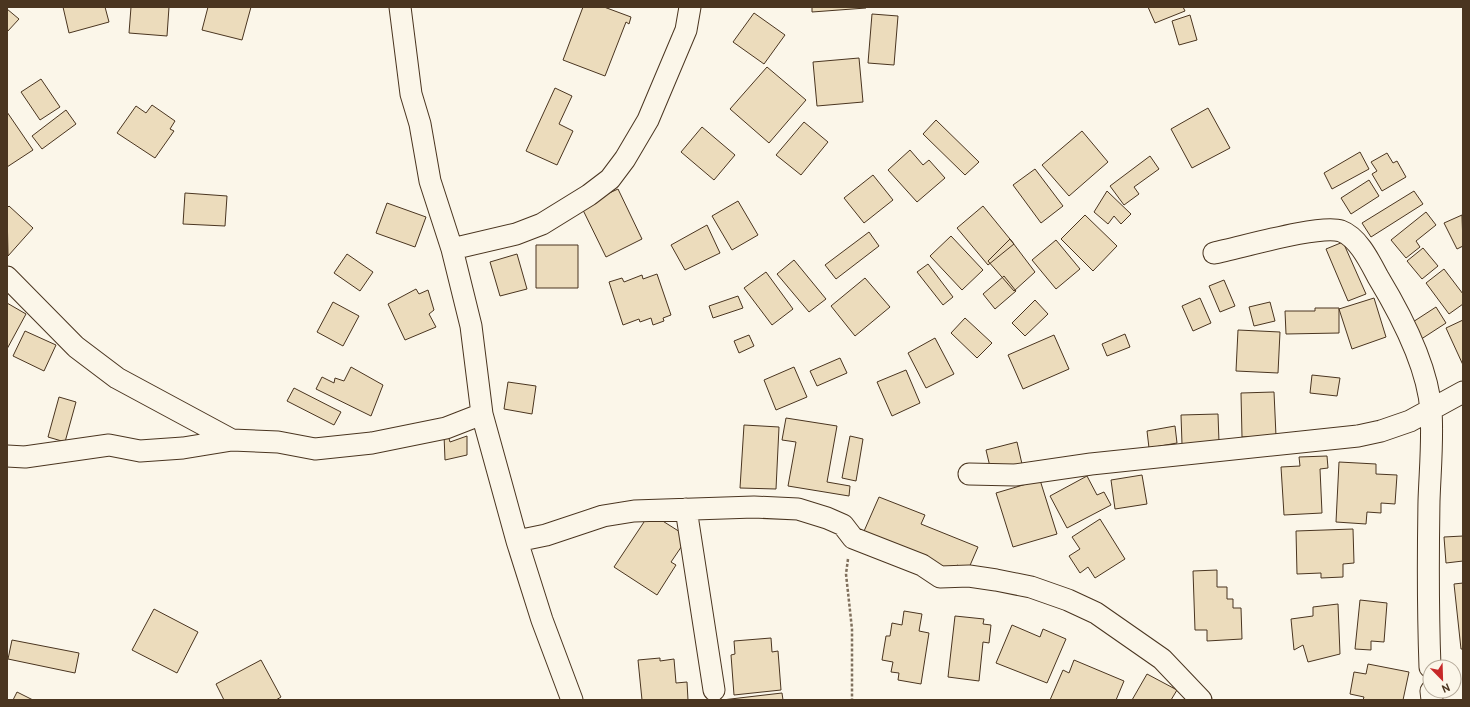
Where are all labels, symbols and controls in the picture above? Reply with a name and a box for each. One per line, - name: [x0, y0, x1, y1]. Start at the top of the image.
- north arrow: [1422, 659, 1462, 699]
- text: N: [1439, 679, 1452, 695]

